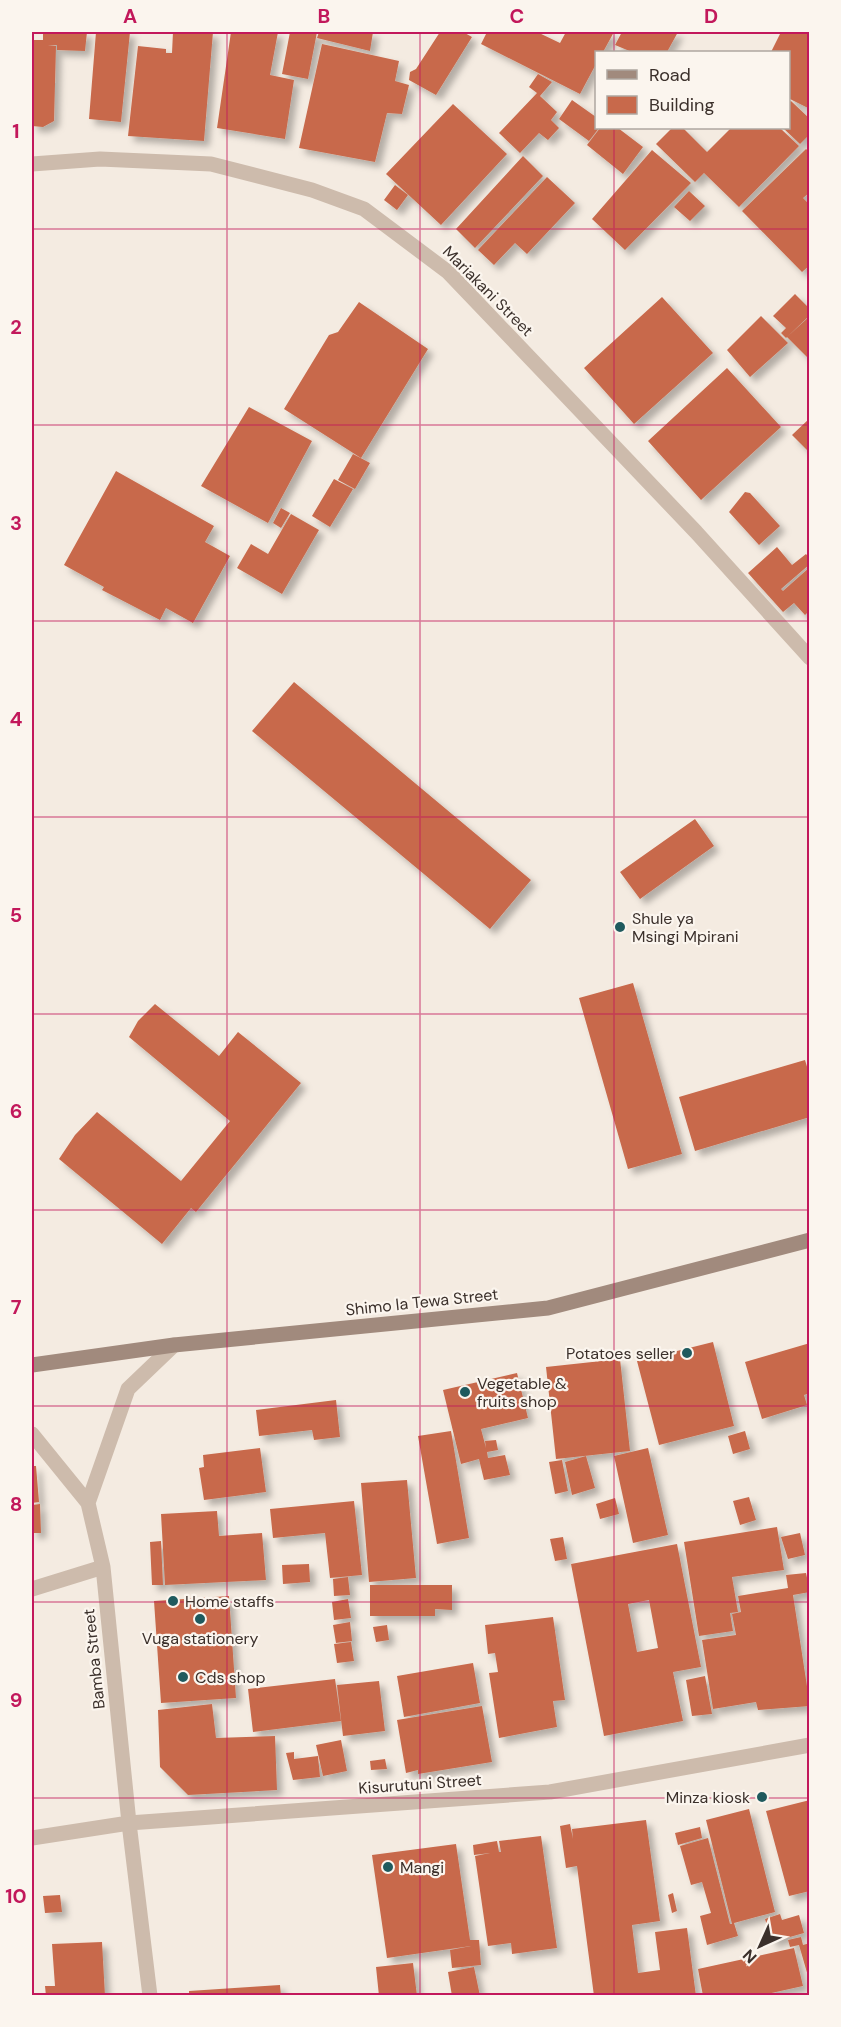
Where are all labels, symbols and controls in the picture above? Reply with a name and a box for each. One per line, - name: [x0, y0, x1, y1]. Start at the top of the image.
- text: A: [123, 3, 137, 29]
- text: B: [318, 3, 330, 29]
- text: C: [510, 3, 524, 29]
- text: D: [704, 3, 718, 29]
- legend: [595, 51, 790, 129]
- text: Road: [649, 63, 691, 87]
- text: Building: [649, 93, 714, 117]
- text: 1: [12, 118, 20, 144]
- street label: Mariakani Street: [438, 241, 538, 341]
- text: 2: [10, 314, 22, 340]
- text: 3: [10, 510, 22, 536]
- text: 4: [10, 706, 23, 732]
- text: 5: [10, 902, 22, 928]
- place label: Shule ya Msingi Mpirani: [632, 908, 739, 947]
- marker: Shule ya Msingi Mpirani: [613, 920, 627, 934]
- text: 6: [10, 1098, 22, 1124]
- street label: Shimo la Tewa Street: [345, 1284, 499, 1320]
- text: 7: [11, 1294, 22, 1320]
- place label: Potatoes seller: [566, 1343, 675, 1364]
- marker: Potatoes seller: [680, 1346, 694, 1360]
- place label: Vegetable & fruits shop: [477, 1373, 567, 1412]
- marker: Vegetable & fruits shop: [458, 1385, 472, 1399]
- text: 8: [10, 1491, 22, 1517]
- place label: Home staffs: [185, 1591, 274, 1612]
- marker: Home staffs: [166, 1594, 180, 1608]
- street label: Bamba Street: [78, 1608, 110, 1710]
- marker: Vuga stationery: [193, 1612, 207, 1626]
- place label: Vuga stationery: [142, 1628, 258, 1649]
- place label: Cds shop: [195, 1667, 266, 1688]
- marker: Cds shop: [176, 1670, 190, 1684]
- text: 9: [10, 1687, 22, 1713]
- street label: Kisurutuni Street: [358, 1769, 482, 1799]
- place label: Minza kiosk: [666, 1787, 750, 1808]
- marker: Minza kiosk: [755, 1790, 769, 1804]
- place label: Mangi: [400, 1857, 444, 1878]
- marker: Mangi: [381, 1860, 395, 1874]
- text: 10: [5, 1883, 27, 1909]
- north arrow: [730, 1916, 790, 1976]
- text: N: [738, 1945, 761, 1968]

